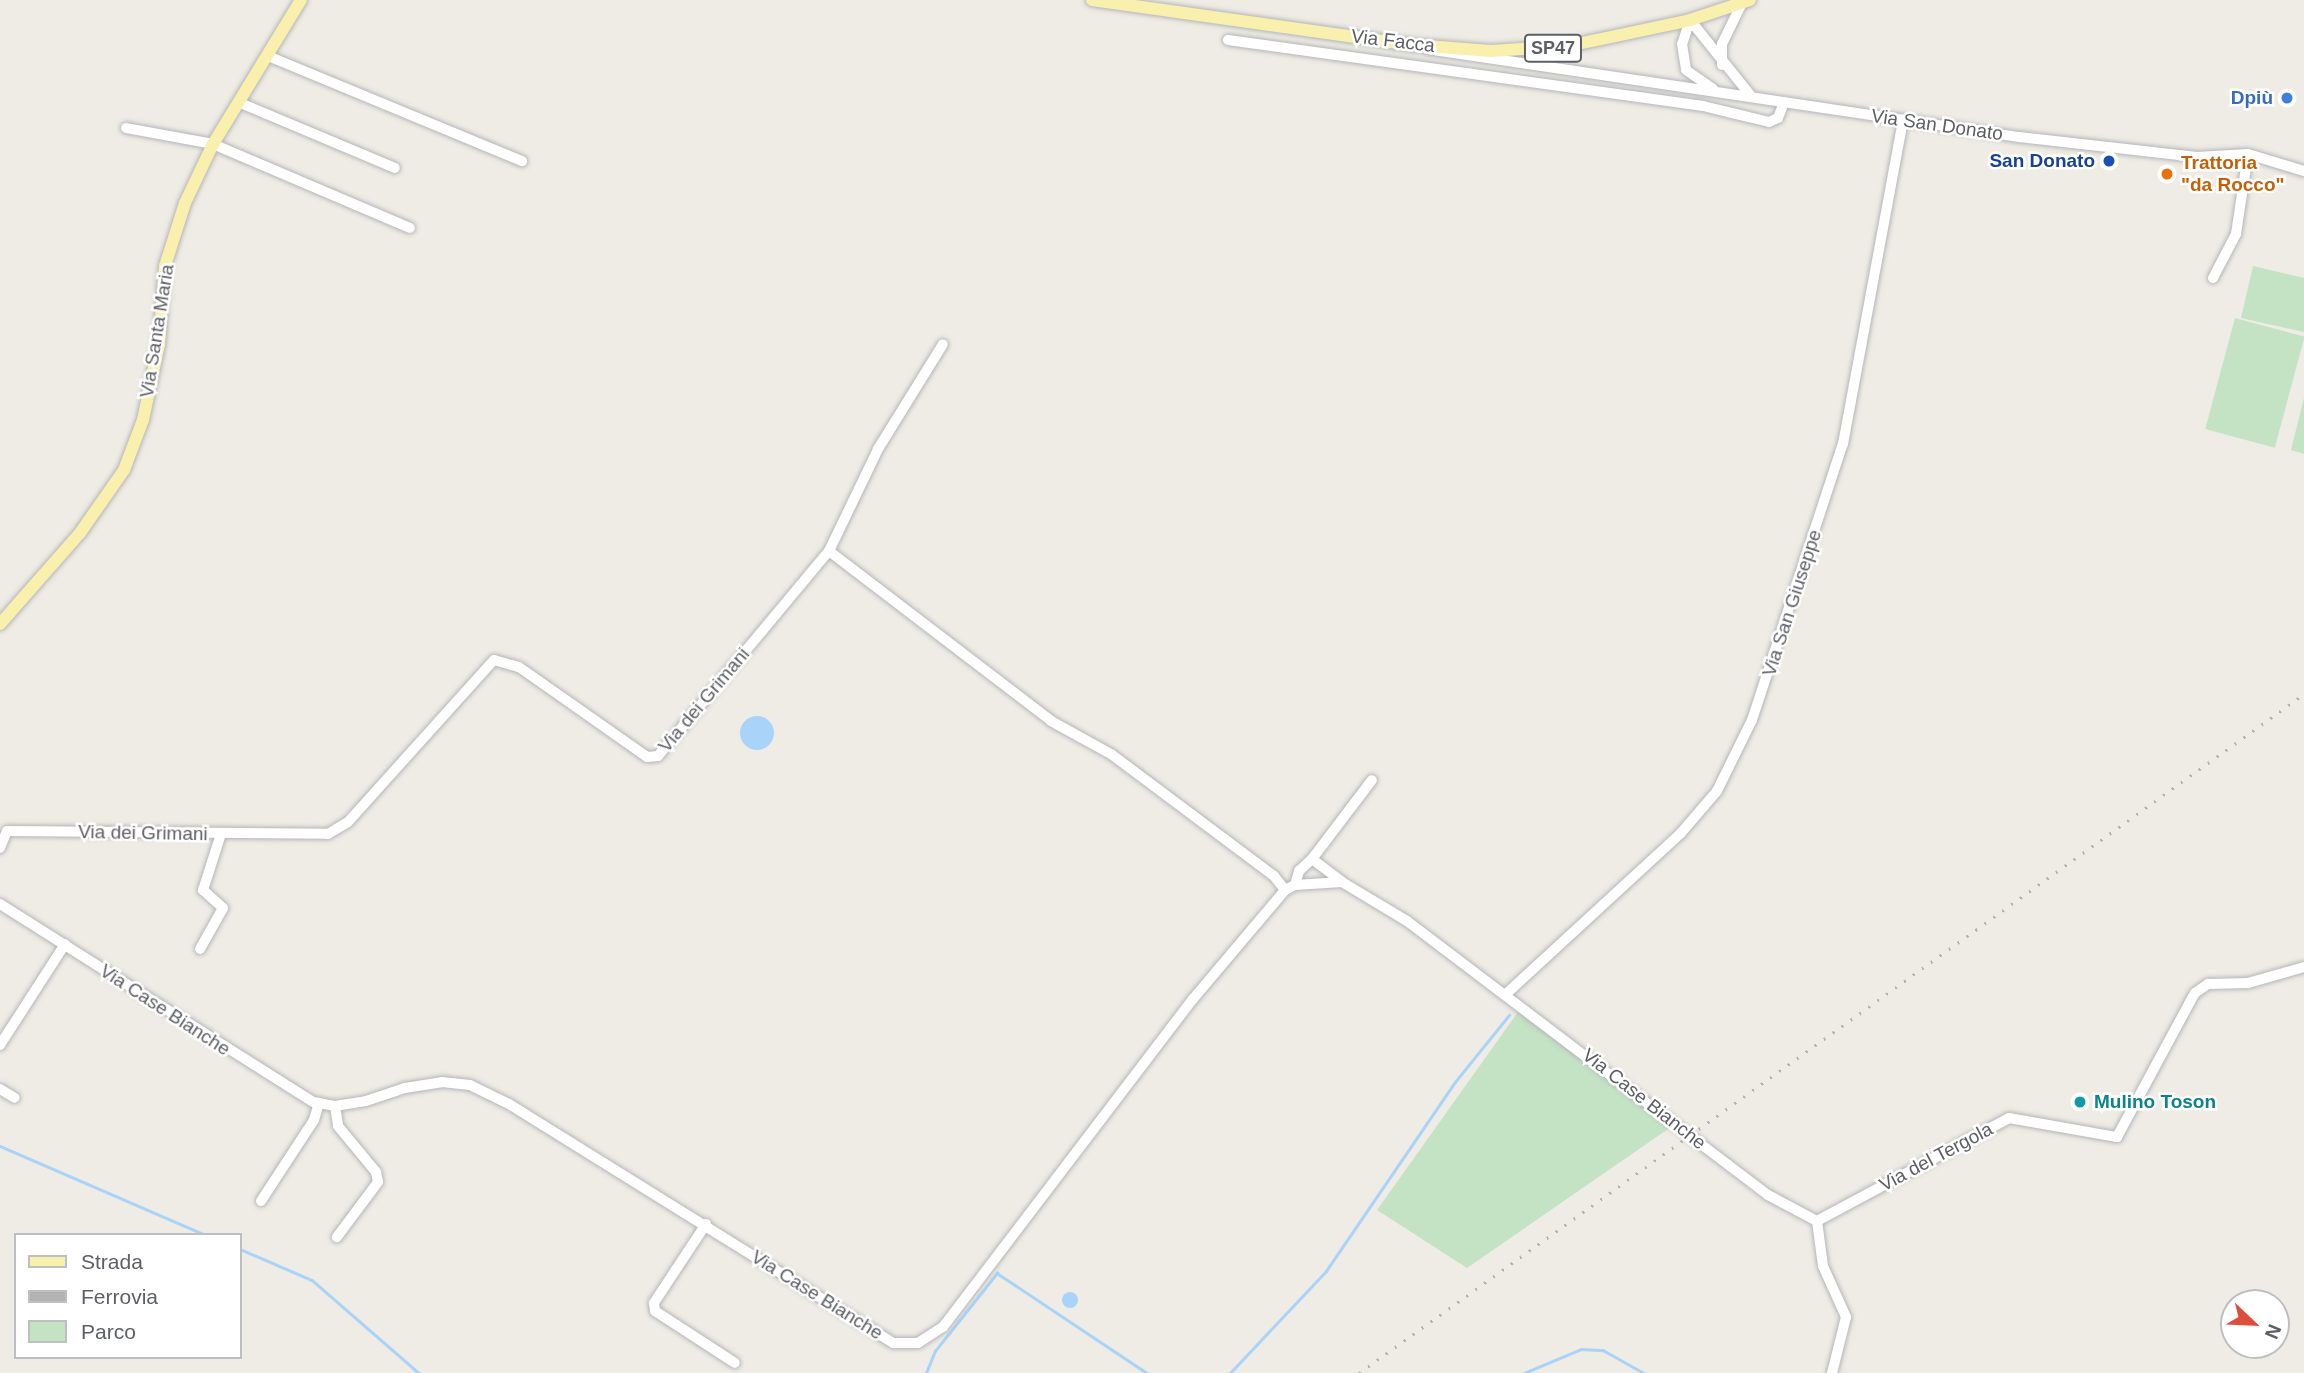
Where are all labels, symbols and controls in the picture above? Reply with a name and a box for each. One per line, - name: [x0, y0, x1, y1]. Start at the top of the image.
- street label: Via Facca: [1350, 25, 1436, 57]
- road number: SP47: [1523, 33, 1583, 62]
- place label: Dpiù: [2231, 87, 2273, 109]
- marker: Dpiù: [2279, 90, 2295, 106]
- street label: Via San Donato: [1870, 104, 2004, 146]
- place label: San Donato: [1989, 150, 2095, 172]
- place label: Trattoria "da Rocco": [2181, 152, 2285, 196]
- marker: San Donato: [2101, 153, 2117, 169]
- marker: Trattoria "da Rocco": [2159, 166, 2175, 182]
- street label: Via Santa Maria: [135, 263, 179, 399]
- street label: Via San Giuseppe: [1758, 527, 1826, 679]
- street label: Via dei Grimani: [654, 643, 754, 757]
- street label: Via dei Grimani: [78, 820, 208, 846]
- street label: Via Case Bianche: [96, 959, 234, 1061]
- street label: Via Case Bianche: [1578, 1044, 1710, 1154]
- place label: Mulino Toson: [2094, 1091, 2216, 1113]
- marker: Mulino Toson: [2072, 1094, 2088, 1110]
- street label: Via del Tergola: [1875, 1118, 1997, 1196]
- legend: [14, 1233, 242, 1359]
- street label: Via Case Bianche: [747, 1245, 887, 1345]
- text: Strada: [81, 1250, 143, 1273]
- text: Ferrovia: [81, 1285, 158, 1308]
- north arrow: [2220, 1289, 2290, 1359]
- text: Parco: [81, 1320, 136, 1343]
- text: N: [2261, 1321, 2285, 1342]

